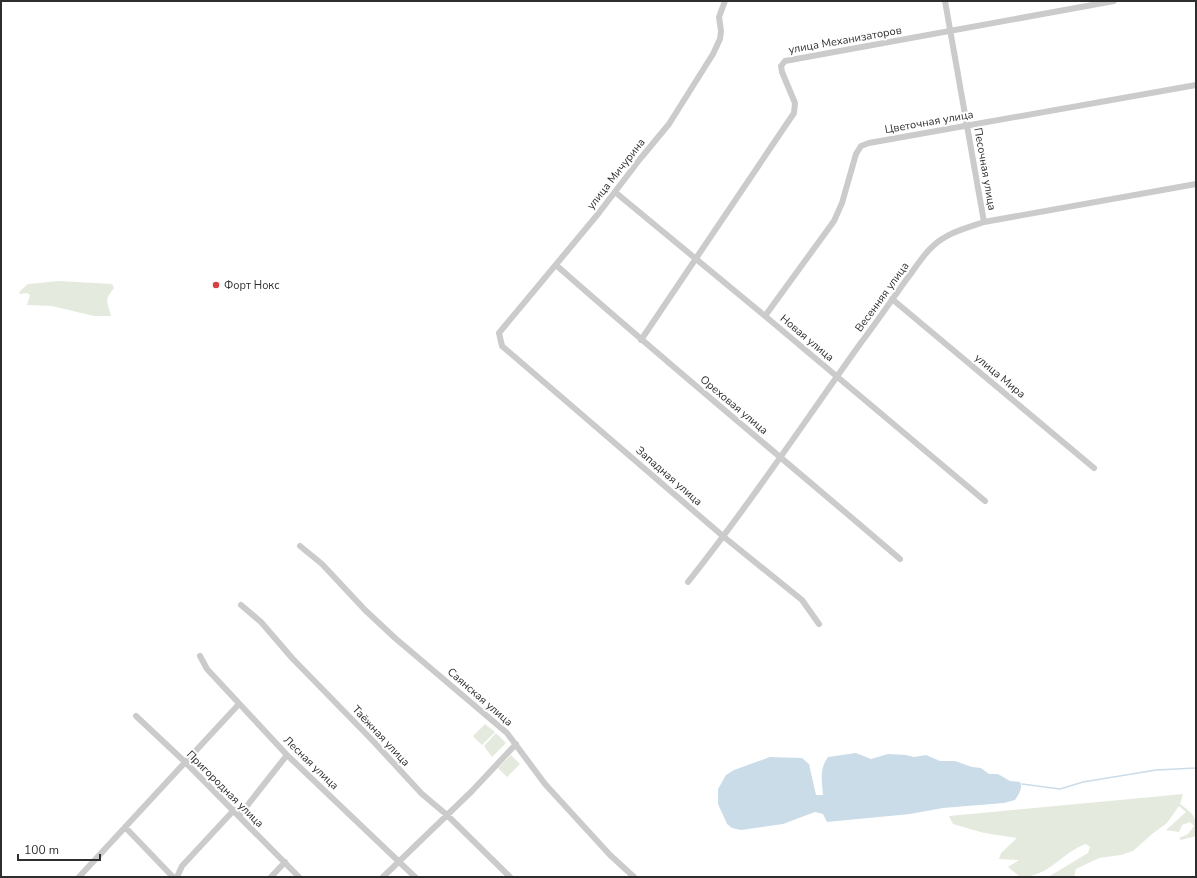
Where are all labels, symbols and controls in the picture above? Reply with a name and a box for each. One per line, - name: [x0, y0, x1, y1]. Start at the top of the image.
- street label: улица Механизаторов: [787, 23, 903, 57]
- street label: Цветочная улица: [884, 107, 975, 137]
- street label: Песочная улица: [970, 127, 1000, 212]
- street label: улица Мичурина: [583, 135, 649, 213]
- street label: Весенняя улица: [852, 259, 912, 335]
- place label: Форт Нокс: [224, 278, 279, 293]
- marker: Форт Нокс: [211, 280, 221, 290]
- street label: Новая улица: [777, 311, 837, 365]
- street label: улица Мира: [972, 350, 1029, 402]
- street label: Ореховая улица: [697, 372, 771, 438]
- street label: Западная улица: [633, 443, 706, 509]
- street label: Саянская улица: [444, 664, 516, 730]
- street label: Таёжная улица: [349, 702, 413, 770]
- street label: Лесная улица: [280, 733, 342, 793]
- street label: Пригородная улица: [183, 747, 267, 831]
- scale bar: [18, 836, 100, 862]
- text: 100 m: [24, 842, 59, 858]

